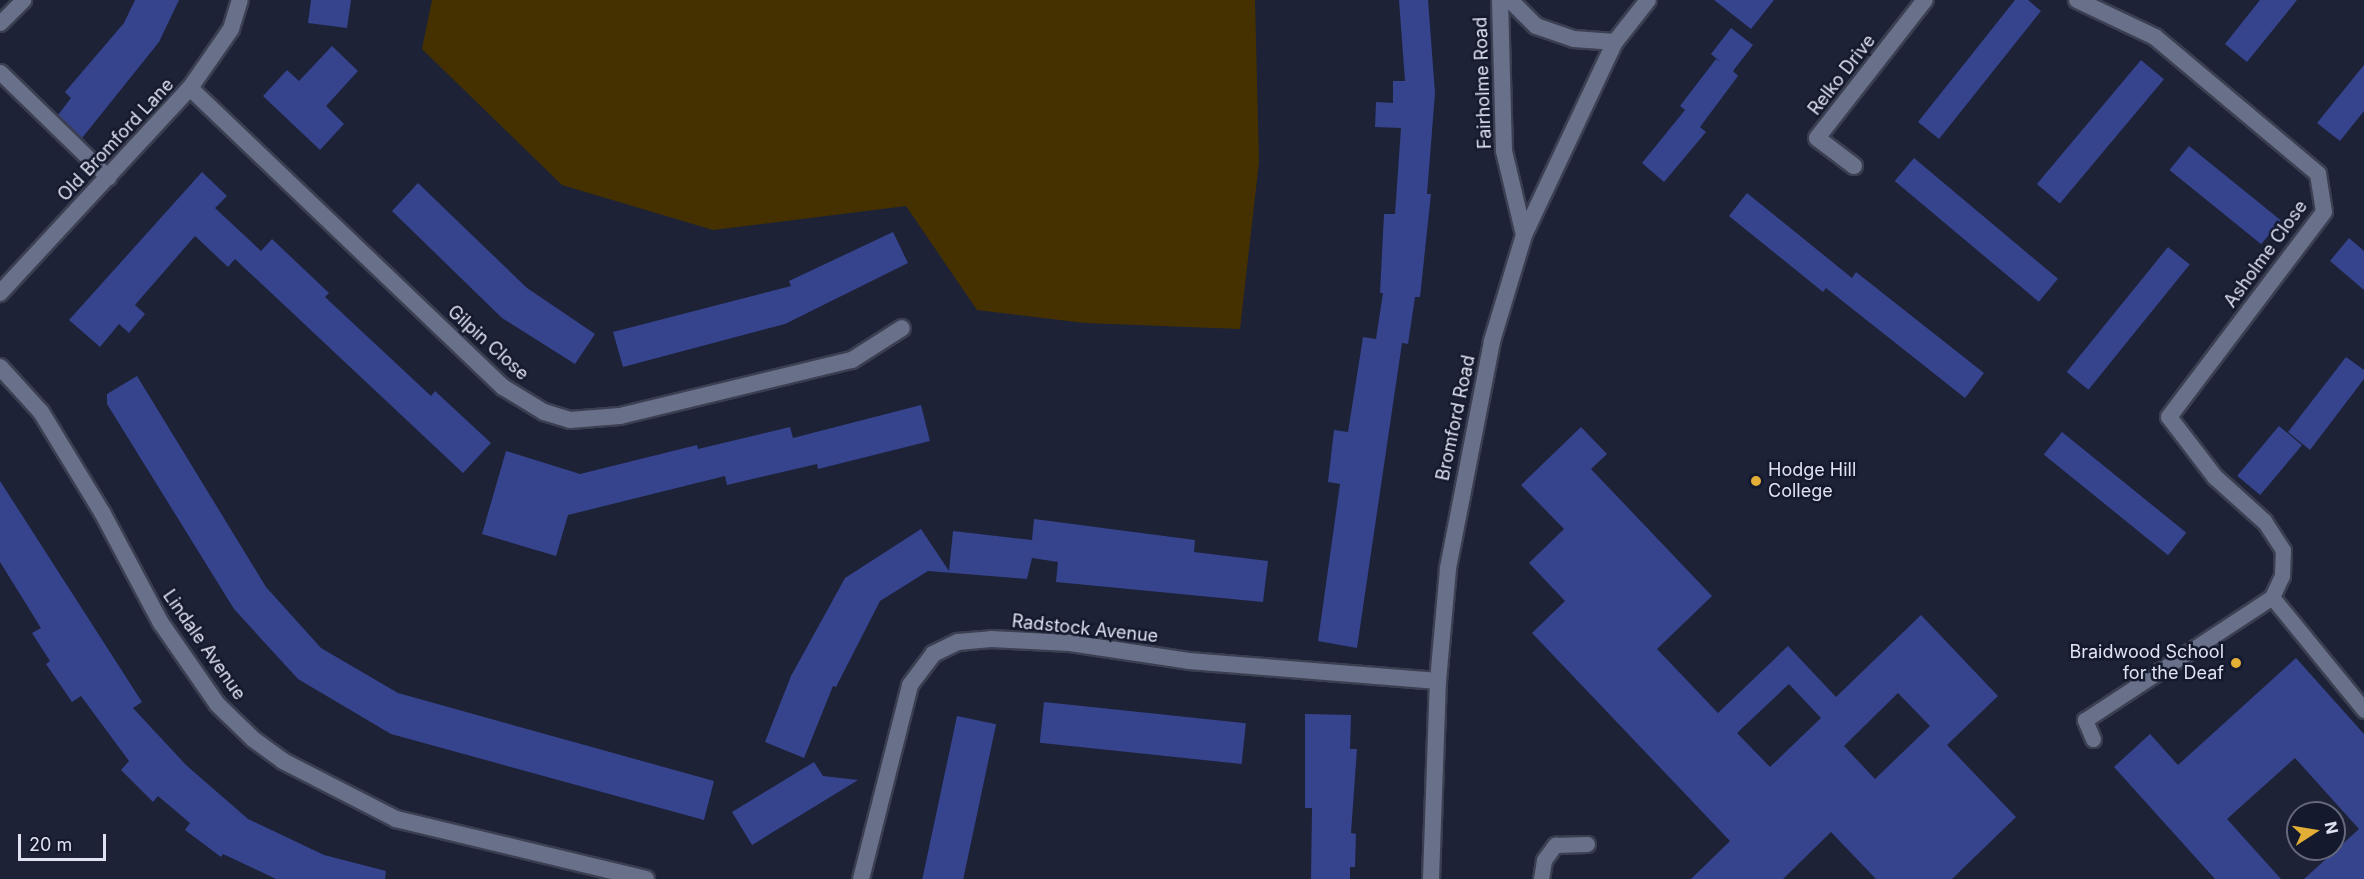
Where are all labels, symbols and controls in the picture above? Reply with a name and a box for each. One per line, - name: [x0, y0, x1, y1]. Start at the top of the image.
- street label: Fairholme Road: [1470, 17, 1496, 149]
- street label: Relko Drive: [1804, 30, 1880, 120]
- street label: Old Bromford Lane: [54, 74, 178, 206]
- street label: Asholme Close: [2220, 196, 2312, 312]
- street label: Gilpin Close: [443, 301, 533, 385]
- street label: Bromford Road: [1432, 353, 1480, 483]
- place label: Hodge Hill College: [1768, 460, 1856, 502]
- marker: Hodge Hill College: [1749, 474, 1763, 488]
- street label: Lindale Avenue: [158, 586, 250, 704]
- street label: Radstock Avenue: [1011, 611, 1159, 647]
- place label: Braidwood School for the Deaf: [2069, 642, 2224, 684]
- marker: Braidwood School for the Deaf: [2229, 656, 2243, 670]
- north arrow: [2286, 801, 2346, 861]
- text: N: [2321, 820, 2343, 836]
- scale bar: [21, 822, 110, 860]
- text: 20 m: [29, 834, 72, 855]

